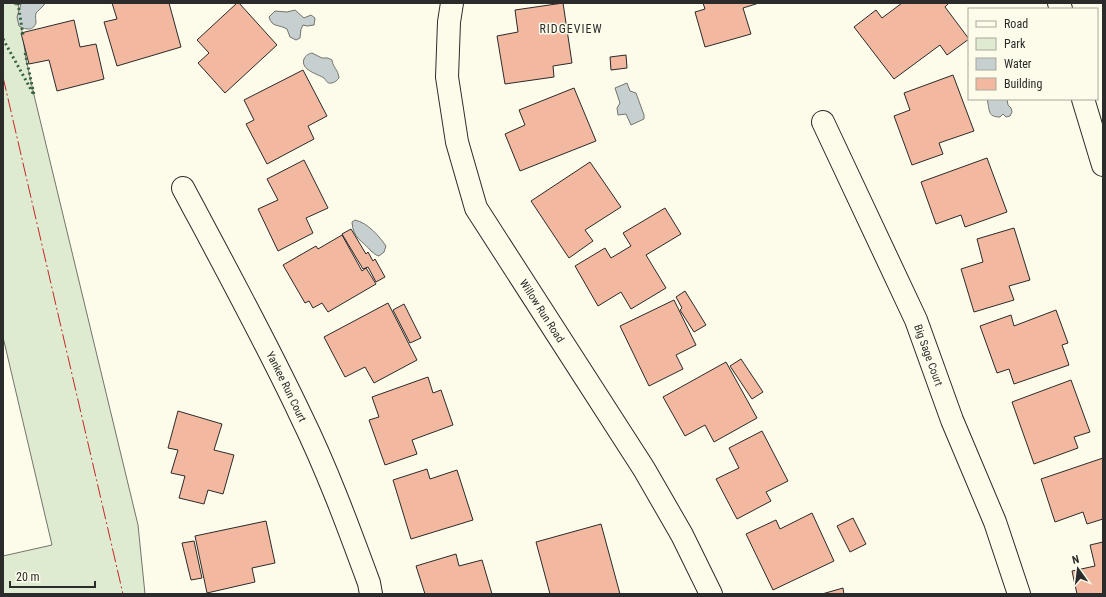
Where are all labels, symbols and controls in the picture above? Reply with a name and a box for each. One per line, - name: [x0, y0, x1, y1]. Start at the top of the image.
- legend: [968, 8, 1098, 100]
- text: Road: [1004, 17, 1028, 31]
- district label: RIDGEVIEW: [539, 22, 603, 36]
- text: Park: [1004, 37, 1026, 51]
- text: Water: [1004, 57, 1032, 71]
- text: Building: [1004, 77, 1042, 91]
- street label: Willow Run Road: [517, 277, 567, 345]
- street label: Big Sage Court: [912, 322, 946, 388]
- street label: Yankee Run Court: [264, 349, 309, 424]
- north arrow: [1058, 549, 1098, 589]
- text: N: [1071, 553, 1081, 567]
- scale bar: [10, 563, 95, 589]
- text: 20 m: [16, 570, 40, 584]

